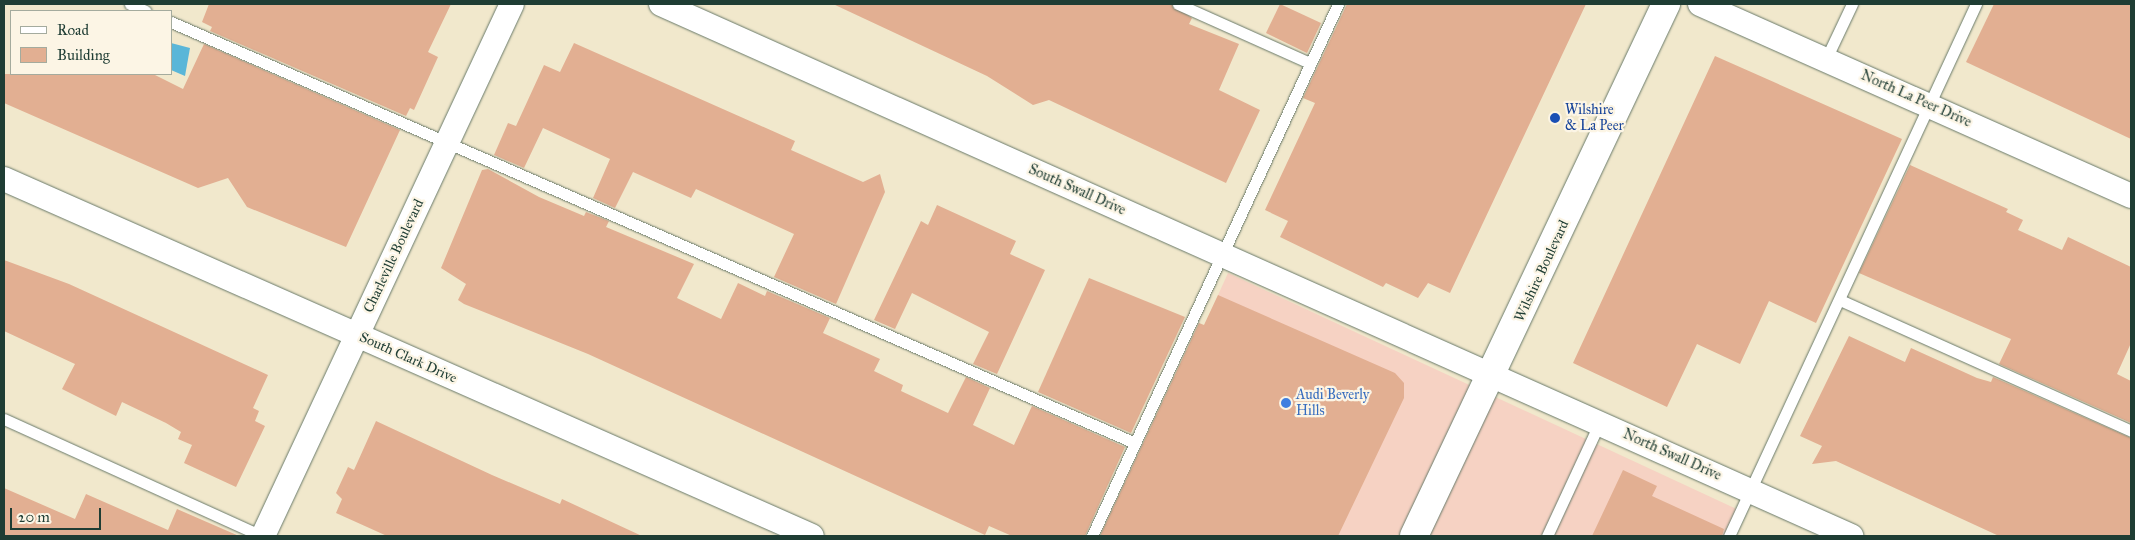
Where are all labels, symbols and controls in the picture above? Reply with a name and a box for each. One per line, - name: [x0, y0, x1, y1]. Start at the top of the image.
- legend: [10, 10, 172, 75]
- text: Road: [57, 21, 89, 39]
- text: Building: [57, 46, 110, 64]
- street label: North La Peer Drive: [1858, 67, 1974, 131]
- place label: Wilshire & La Peer: [1565, 102, 1624, 134]
- marker: Wilshire & La Peer: [1549, 112, 1561, 124]
- street label: South Swall Drive: [1026, 161, 1128, 219]
- street label: Charleville Boulevard: [360, 197, 428, 315]
- street label: Wilshire Boulevard: [1511, 218, 1573, 324]
- street label: South Clark Drive: [357, 329, 459, 387]
- place label: Audi Beverly Hills: [1296, 387, 1369, 420]
- marker: Audi Beverly Hills: [1280, 397, 1292, 409]
- street label: North Swall Drive: [1620, 426, 1724, 484]
- scale bar: [12, 498, 104, 530]
- text: 20 m: [18, 508, 50, 526]

